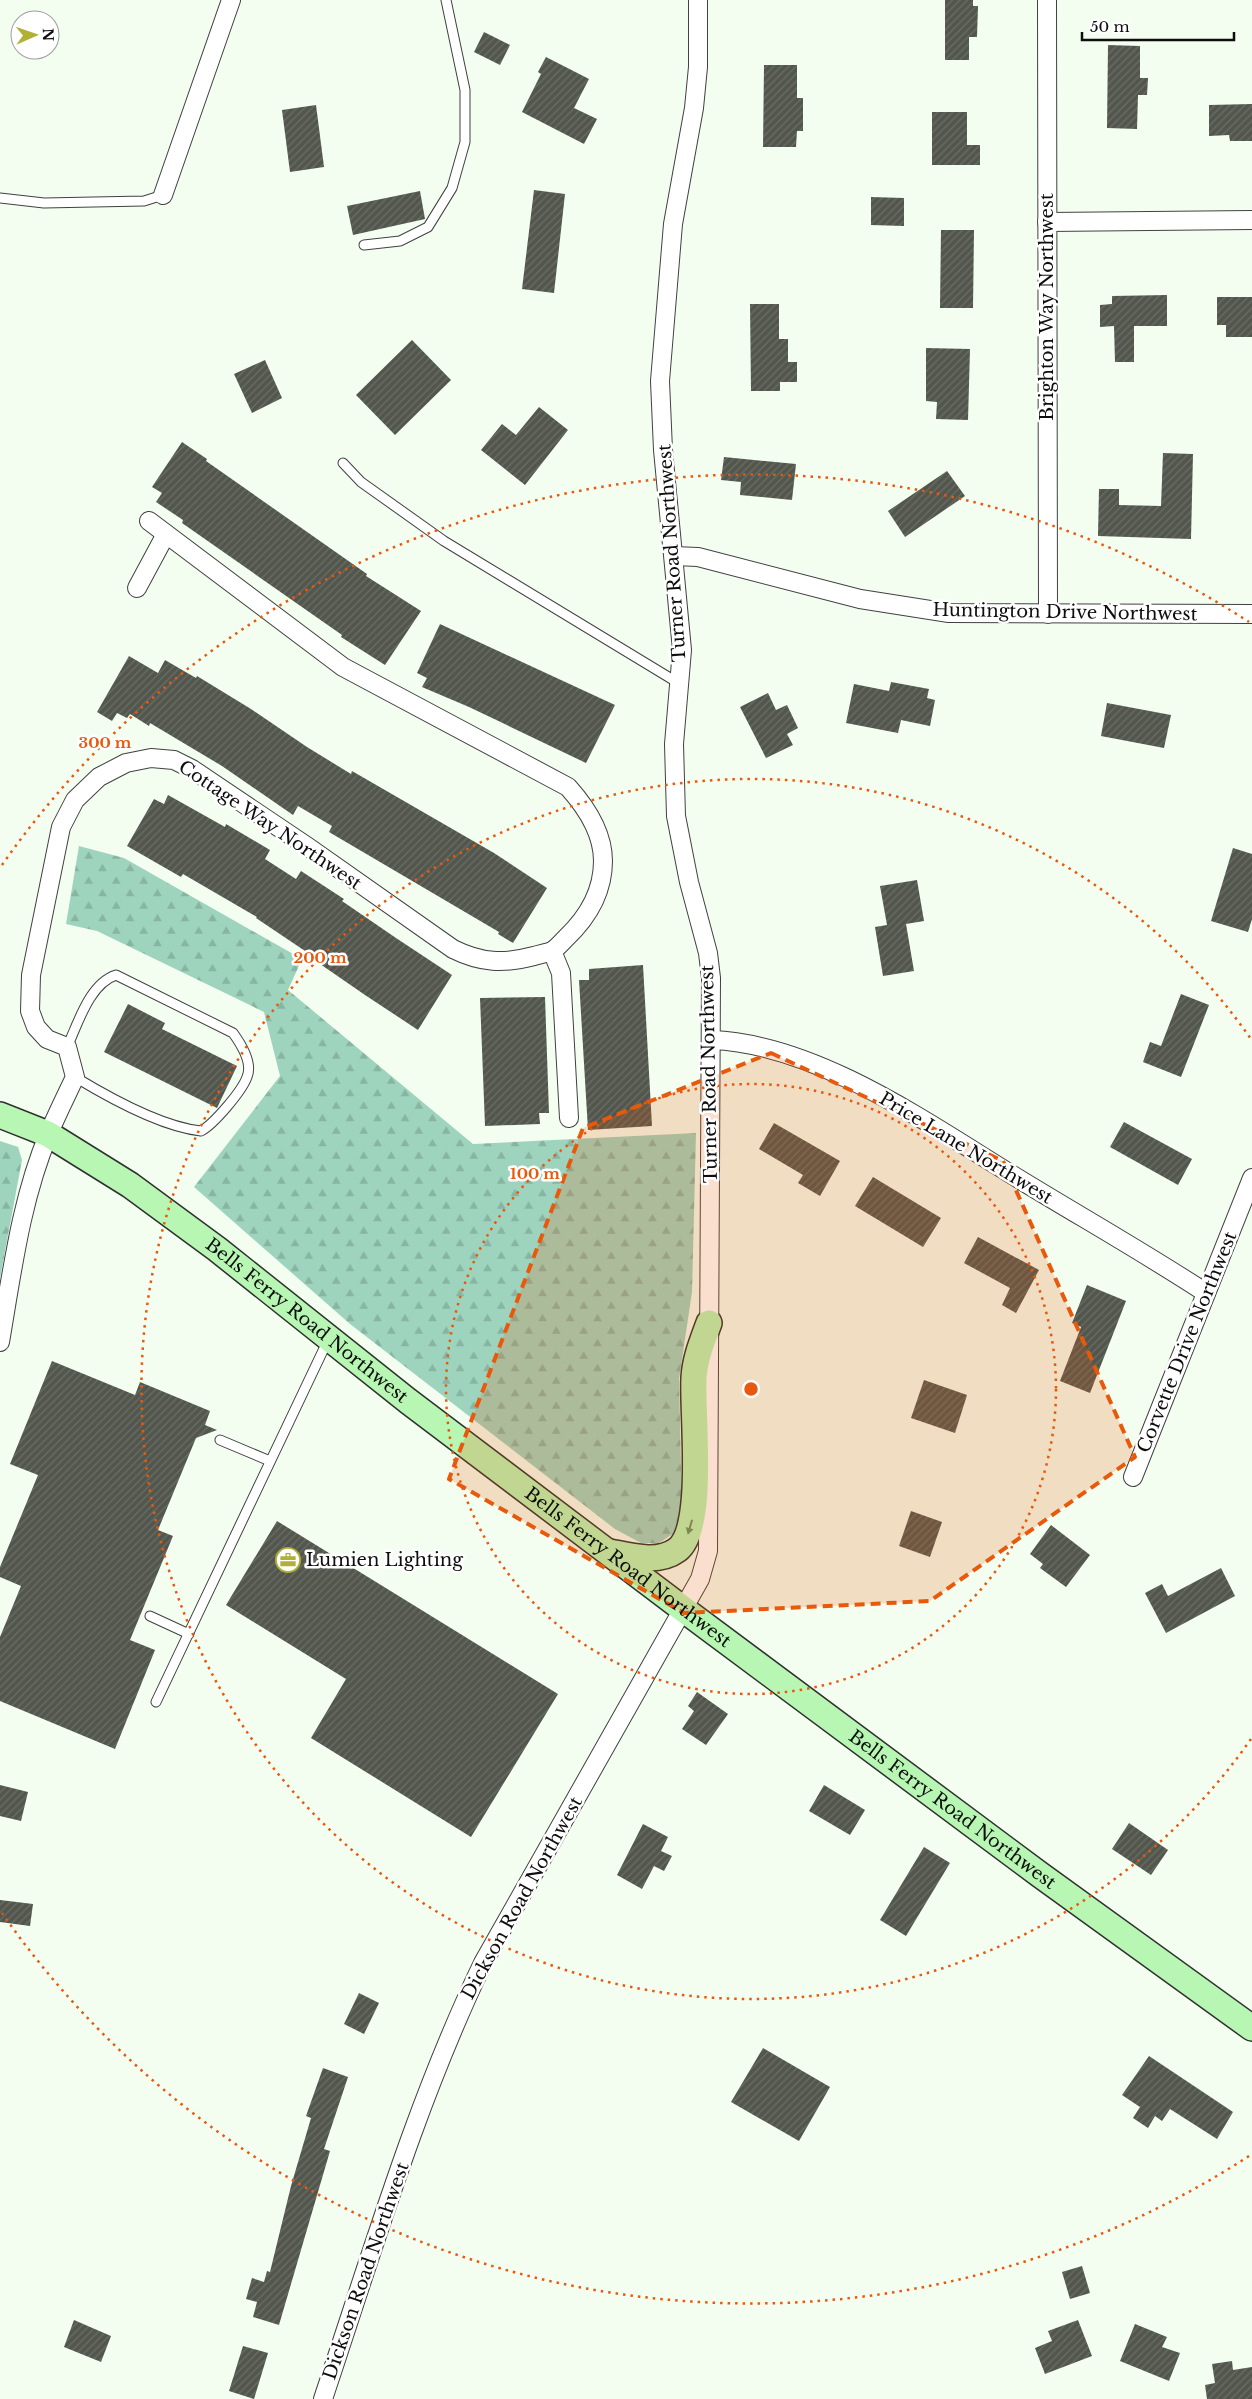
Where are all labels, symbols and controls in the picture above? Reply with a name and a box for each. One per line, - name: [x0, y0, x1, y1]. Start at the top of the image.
- north arrow: [10, 10, 60, 60]
- scale bar: [1082, 10, 1234, 42]
- text: 50 m: [1090, 17, 1130, 36]
- text: N: [39, 28, 57, 41]
- street label: Brighton Way Northwest: [1036, 193, 1058, 421]
- street label: Turner Road Northwest: [653, 443, 691, 663]
- street label: Huntington Drive Northwest: [932, 599, 1198, 625]
- text: 300 m: [79, 733, 132, 752]
- street label: Cottage Way Northwest: [174, 756, 366, 895]
- text: 200 m: [294, 948, 347, 967]
- street label: Turner Road Northwest: [696, 964, 722, 1183]
- street label: Price Lane Northwest: [875, 1087, 1057, 1209]
- text: 100 m: [510, 1164, 560, 1183]
- street label: Corvette Drive Northwest: [1132, 1228, 1242, 1456]
- street label: Bells Ferry Road Northwest: [201, 1233, 413, 1408]
- centre of rings: [742, 1380, 760, 1398]
- street label: Bells Ferry Road Northwest: [521, 1482, 736, 1652]
- one-way arrow: [686, 1519, 694, 1534]
- office icon: Lumien Lighting: [275, 1547, 301, 1573]
- place label: Lumien Lighting: [306, 1549, 463, 1571]
- street label: Bells Ferry Road Northwest: [845, 1725, 1060, 1894]
- street label: Dickson Road Northwest: [457, 1793, 587, 2003]
- street label: Dickson Road Northwest: [318, 2159, 414, 2383]

